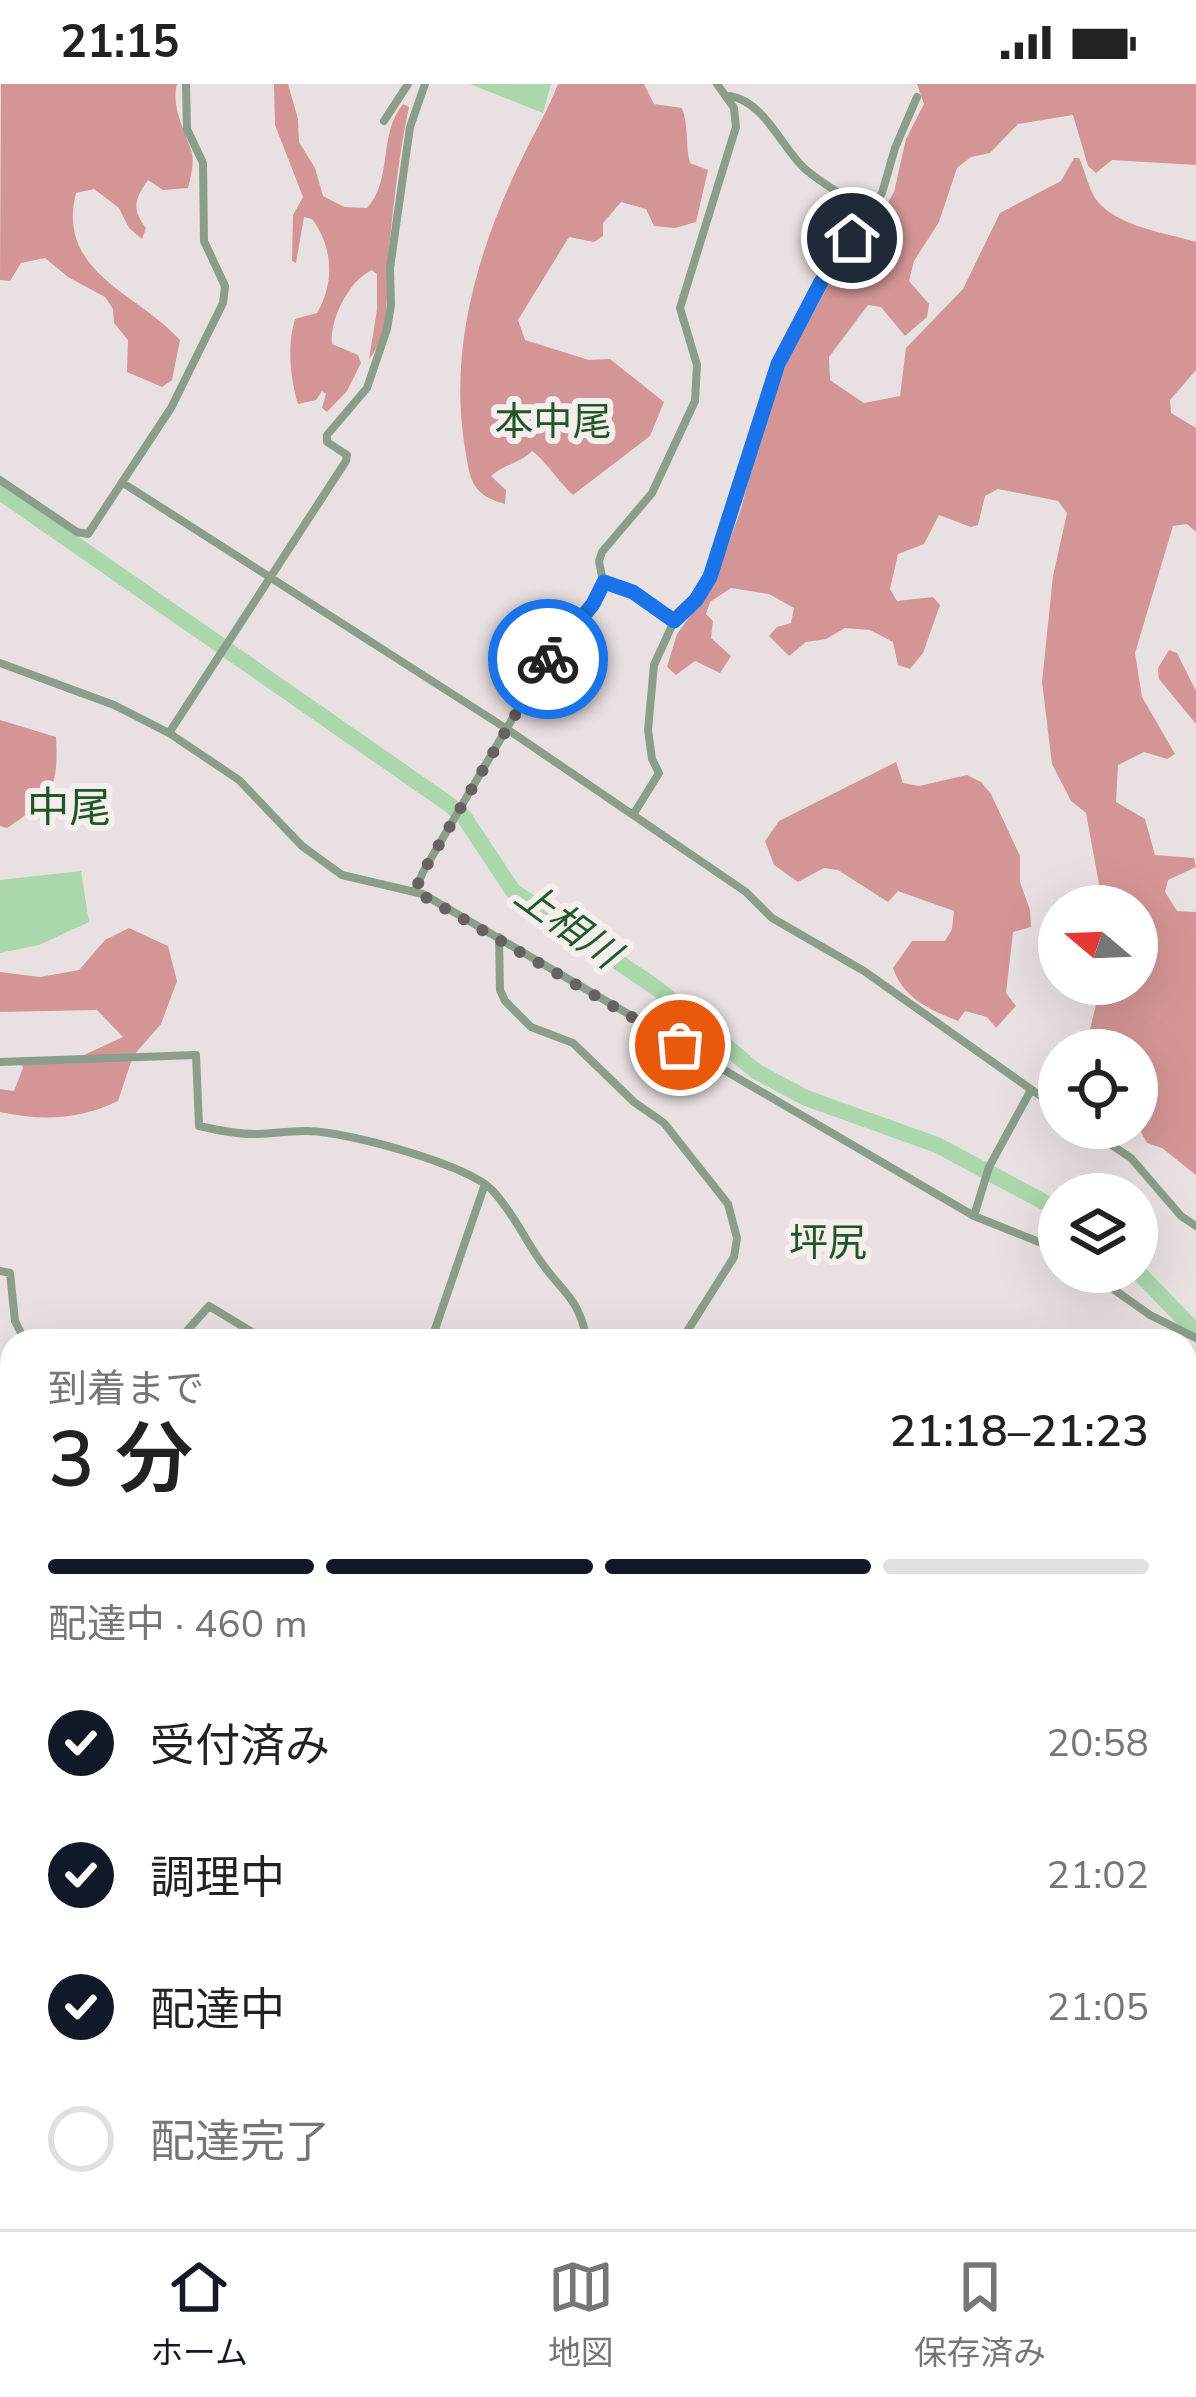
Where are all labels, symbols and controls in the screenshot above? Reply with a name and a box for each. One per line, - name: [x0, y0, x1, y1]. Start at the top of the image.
- text: 21:15: [60, 12, 179, 73]
- pin: [801, 187, 903, 289]
- icon: home: [819, 205, 885, 271]
- district label: 本中尾: [494, 396, 612, 449]
- courier: [488, 599, 608, 719]
- icon: bike: [515, 626, 581, 692]
- district label: 中尾: [27, 780, 111, 837]
- water label: 上相川: [504, 869, 633, 983]
- north arrow: [1038, 885, 1158, 1005]
- map controls: [1038, 885, 1158, 1293]
- pin: [629, 994, 731, 1096]
- icon: bag: [647, 1012, 713, 1078]
- button: locate: [1038, 1029, 1158, 1149]
- button: layers: [1038, 1173, 1158, 1293]
- district label: 坪尻: [789, 1217, 867, 1270]
- text: 到着まで: [48, 1363, 204, 1416]
- text: 21:18–21:23: [889, 1401, 1149, 1462]
- text: 3 分: [48, 1407, 193, 1514]
- text: 配達中 · 460 m: [48, 1598, 308, 1651]
- icon: check: [48, 1710, 114, 1776]
- text: 受付済み: [150, 1716, 330, 1777]
- text: 20:58: [1047, 1717, 1149, 1770]
- icon: check: [48, 1842, 114, 1908]
- text: 調理中: [150, 1848, 285, 1909]
- text: 21:02: [1047, 1849, 1149, 1902]
- icon: check: [48, 1974, 114, 2040]
- text: 配達中: [150, 1980, 285, 2041]
- text: 21:05: [1047, 1981, 1149, 2034]
- text: 配達完了: [150, 2112, 330, 2173]
- tab: ホーム: [150, 2254, 248, 2376]
- tab: 地図: [548, 2254, 614, 2376]
- tab: 保存済み: [914, 2254, 1046, 2376]

